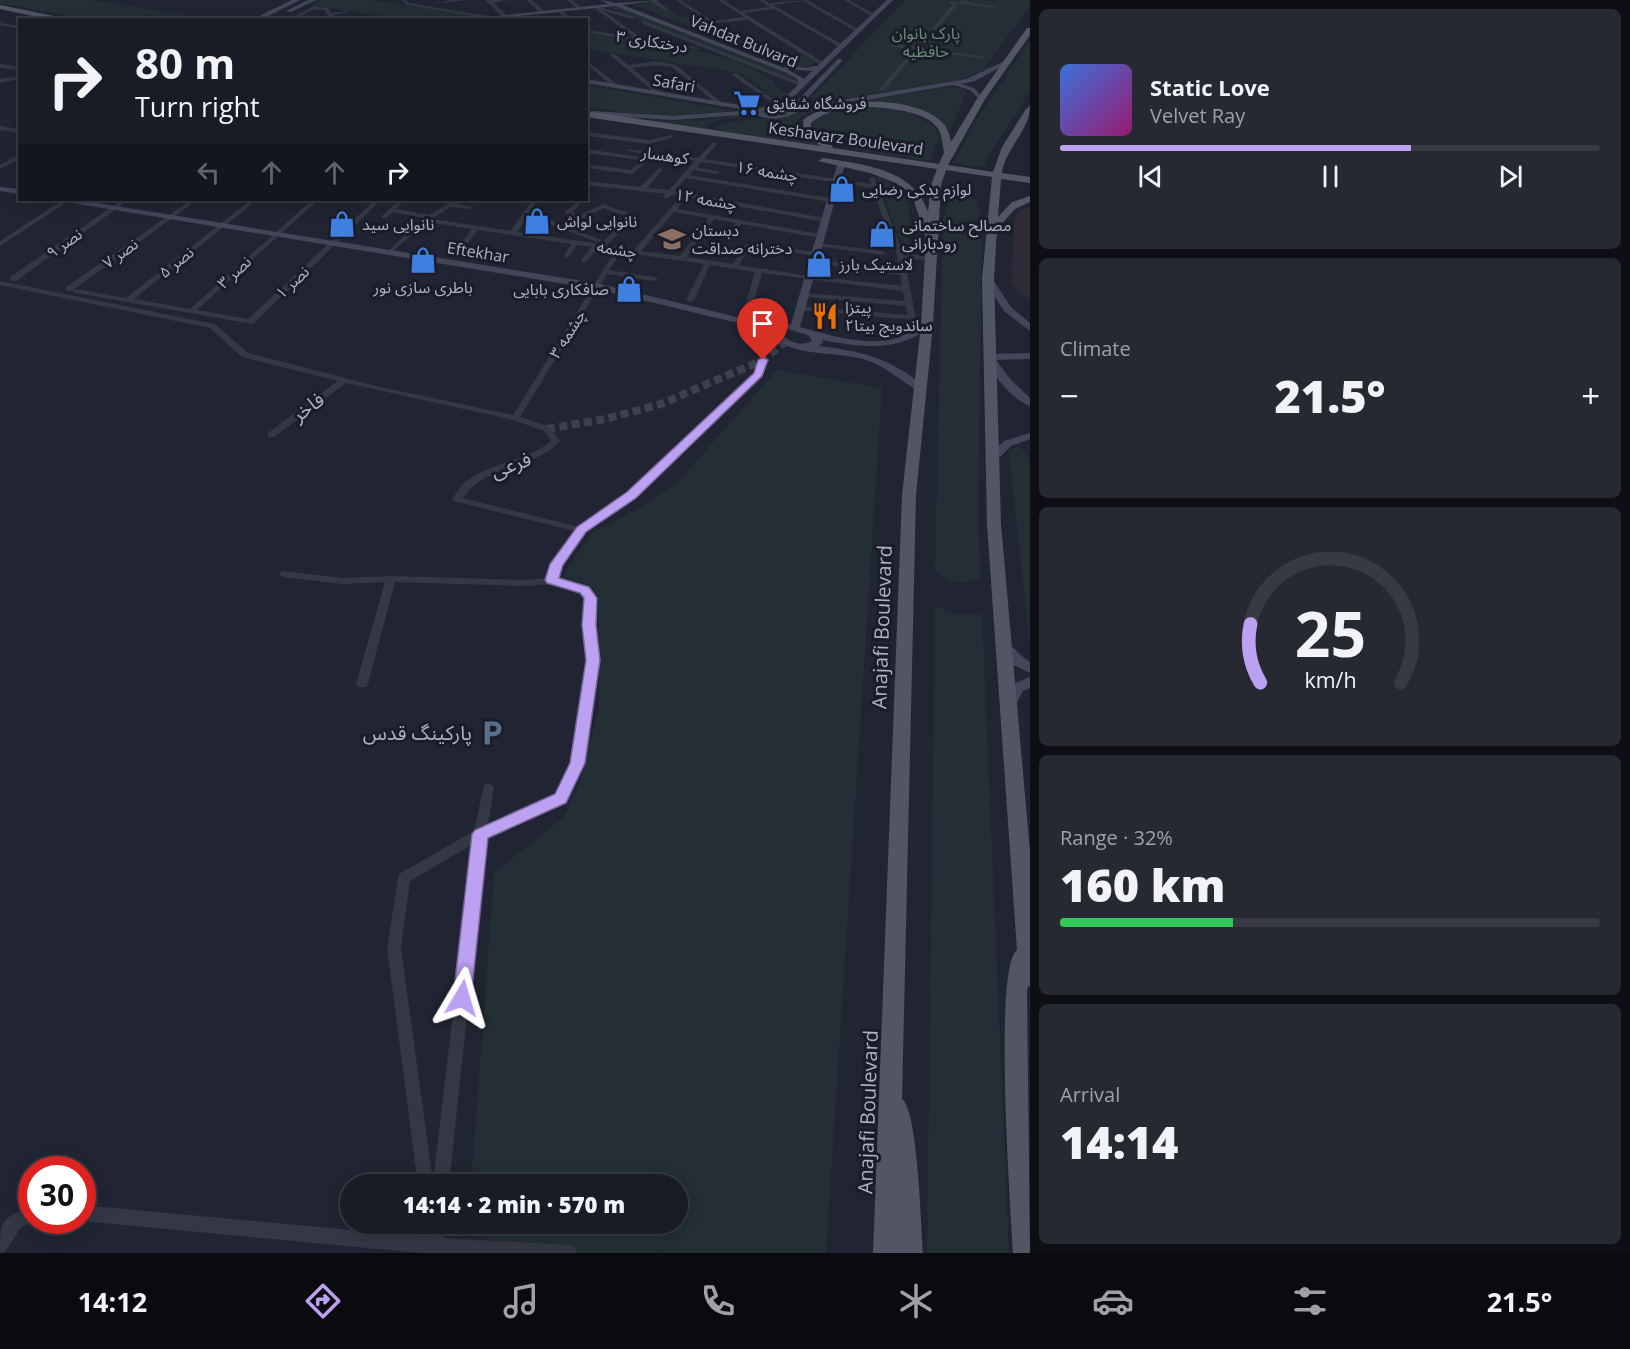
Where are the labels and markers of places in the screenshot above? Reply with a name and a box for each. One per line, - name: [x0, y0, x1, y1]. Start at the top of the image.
- supermarket icon: فروشگاه شقایق: [732, 88, 762, 118]
- place label: فروشگاه شقایق: [767, 92, 866, 114]
- shop icon: لوازم یدکی رضایی: [827, 174, 857, 204]
- place label: لوازم یدکی رضایی: [862, 178, 972, 202]
- shop icon: نانوایی لواش: [522, 206, 552, 236]
- shop icon: نانوایی‌ سید: [327, 209, 357, 239]
- place label: نانوایی لواش: [557, 210, 637, 232]
- place label: نانوایی‌ سید: [362, 213, 434, 235]
- place label: مصالح ساختمانی رودبارانی: [902, 214, 1012, 254]
- place label: دبستان دخترانه صداقت: [692, 219, 792, 259]
- shop icon: مصالح ساختمانی رودبارانی: [867, 219, 897, 249]
- school or university icon: دبستان دخترانه صداقت: [657, 224, 687, 254]
- shop icon: باطری سازی نور: [408, 245, 438, 275]
- shop icon: لاستیک بارز: [804, 249, 834, 279]
- place label: لاستیک بارز: [838, 253, 913, 275]
- shop icon: صافکاری بابایی: [614, 274, 644, 304]
- place label: باطری سازی نور: [372, 276, 473, 298]
- place label: صافکاری بابایی: [513, 278, 609, 300]
- place label: پیتزا ساندویچ بیتا۲: [845, 296, 933, 338]
- pin: [737, 298, 788, 360]
- restaurant icon: پیتزا ساندویچ بیتا۲: [810, 301, 840, 331]
- parking icon: پارکینگ قدس: [477, 718, 507, 748]
- place label: پارکینگ قدس: [363, 719, 472, 746]

